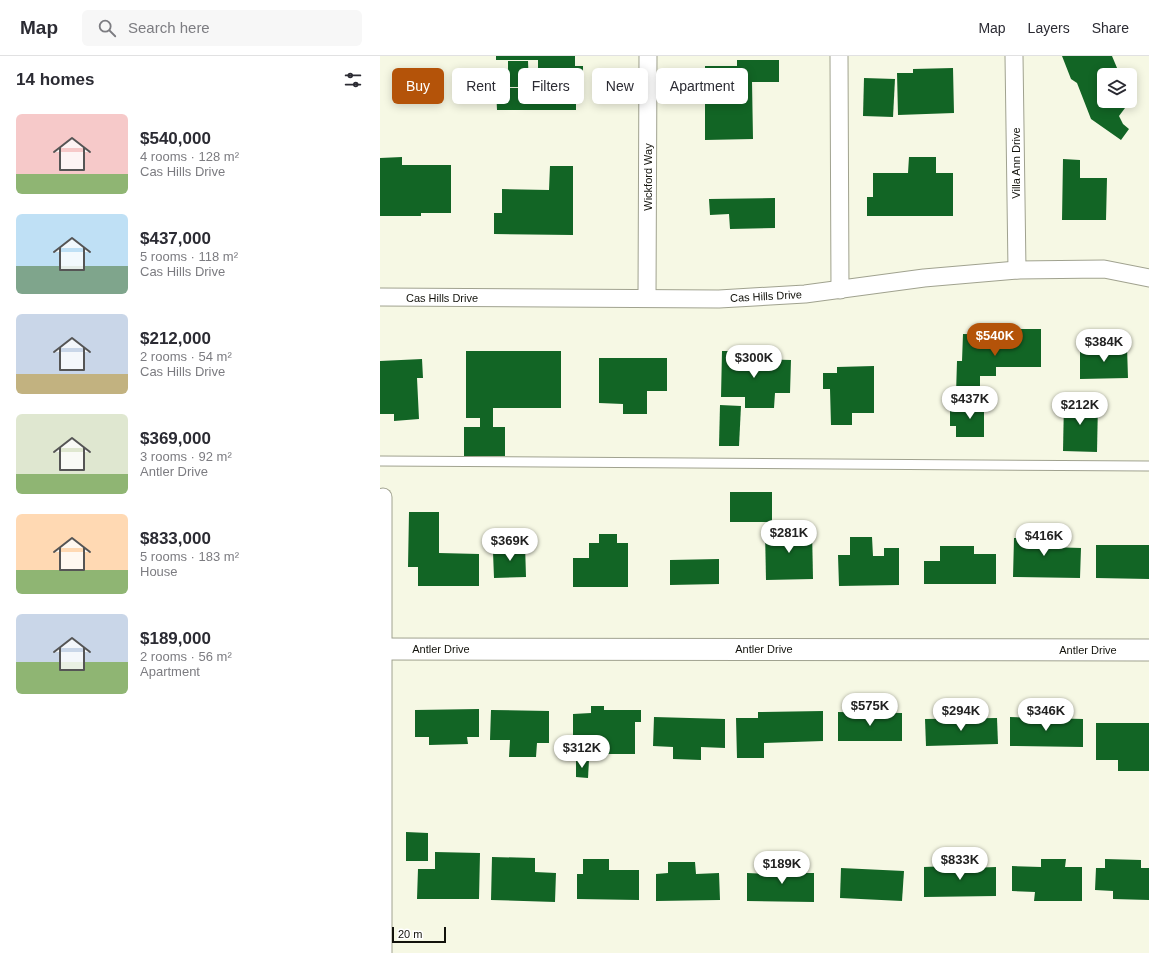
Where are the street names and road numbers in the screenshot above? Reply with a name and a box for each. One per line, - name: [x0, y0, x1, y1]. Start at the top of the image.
- street label: Villa Ann Drive: [1010, 127, 1022, 199]
- street label: Wickford Way: [642, 143, 654, 211]
- street label: Cas Hills Drive: [730, 288, 802, 304]
- street label: Cas Hills Drive: [406, 292, 478, 304]
- street label: Antler Drive: [412, 643, 470, 655]
- street label: Antler Drive: [735, 643, 793, 655]
- street label: Antler Drive: [1059, 644, 1117, 656]

